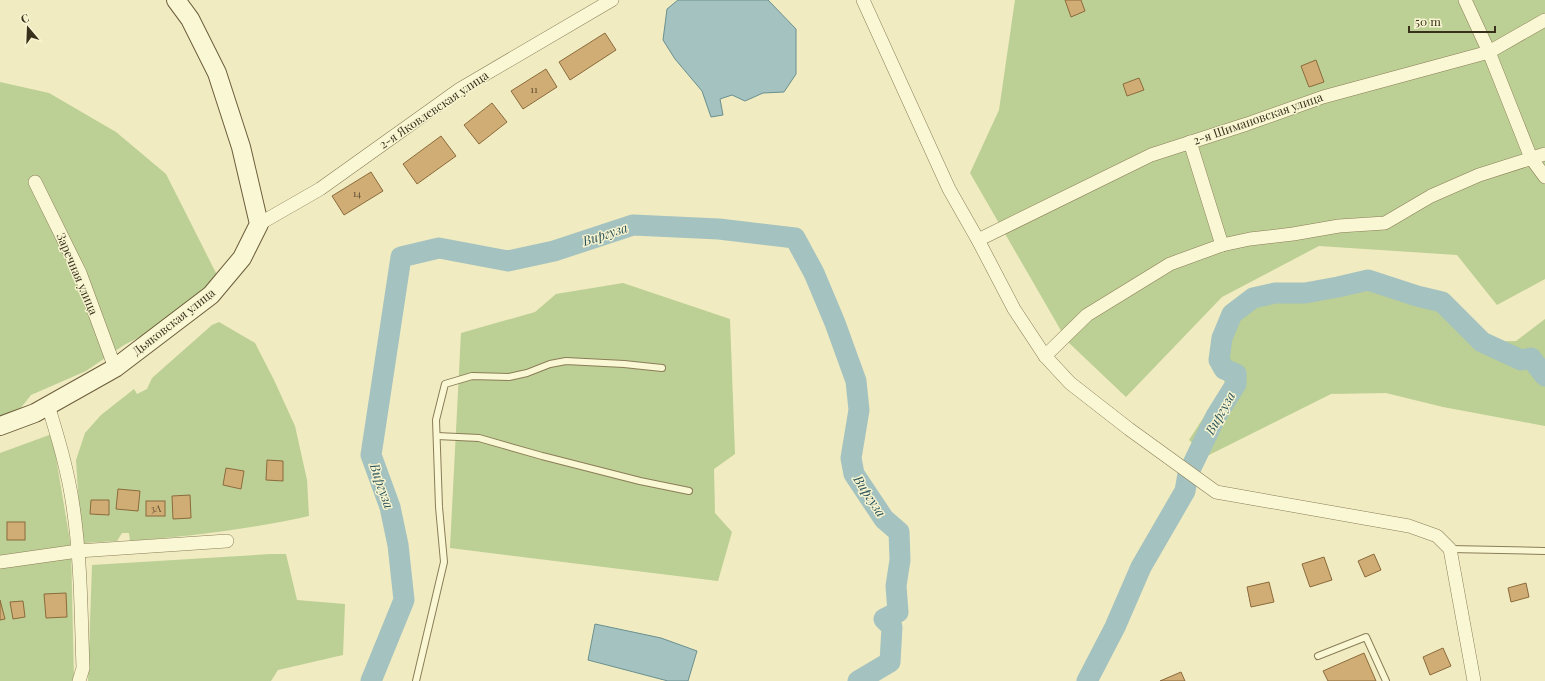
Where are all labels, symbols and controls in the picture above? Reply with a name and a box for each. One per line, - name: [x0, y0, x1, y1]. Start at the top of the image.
- north arrow: [8, 8, 48, 48]
- scale bar: [1409, 8, 1495, 34]
- text: С: [18, 10, 31, 26]
- text: 50 m: [1415, 13, 1441, 29]
- street label: 2-я Яковлевская улица: [376, 67, 491, 152]
- house number: 11: [530, 82, 538, 96]
- street label: 2-я Шимановская улица: [1191, 88, 1325, 148]
- house number: 14: [353, 186, 361, 200]
- water label: Виргуза: [579, 218, 630, 249]
- street label: Заречная улица: [53, 230, 102, 317]
- street label: Дьяковская улица: [129, 284, 218, 358]
- water label: Виргуза: [1200, 388, 1238, 438]
- water label: Виргуза: [367, 460, 398, 511]
- water label: Виргуза: [850, 471, 890, 520]
- house number: 3А: [151, 501, 162, 515]

